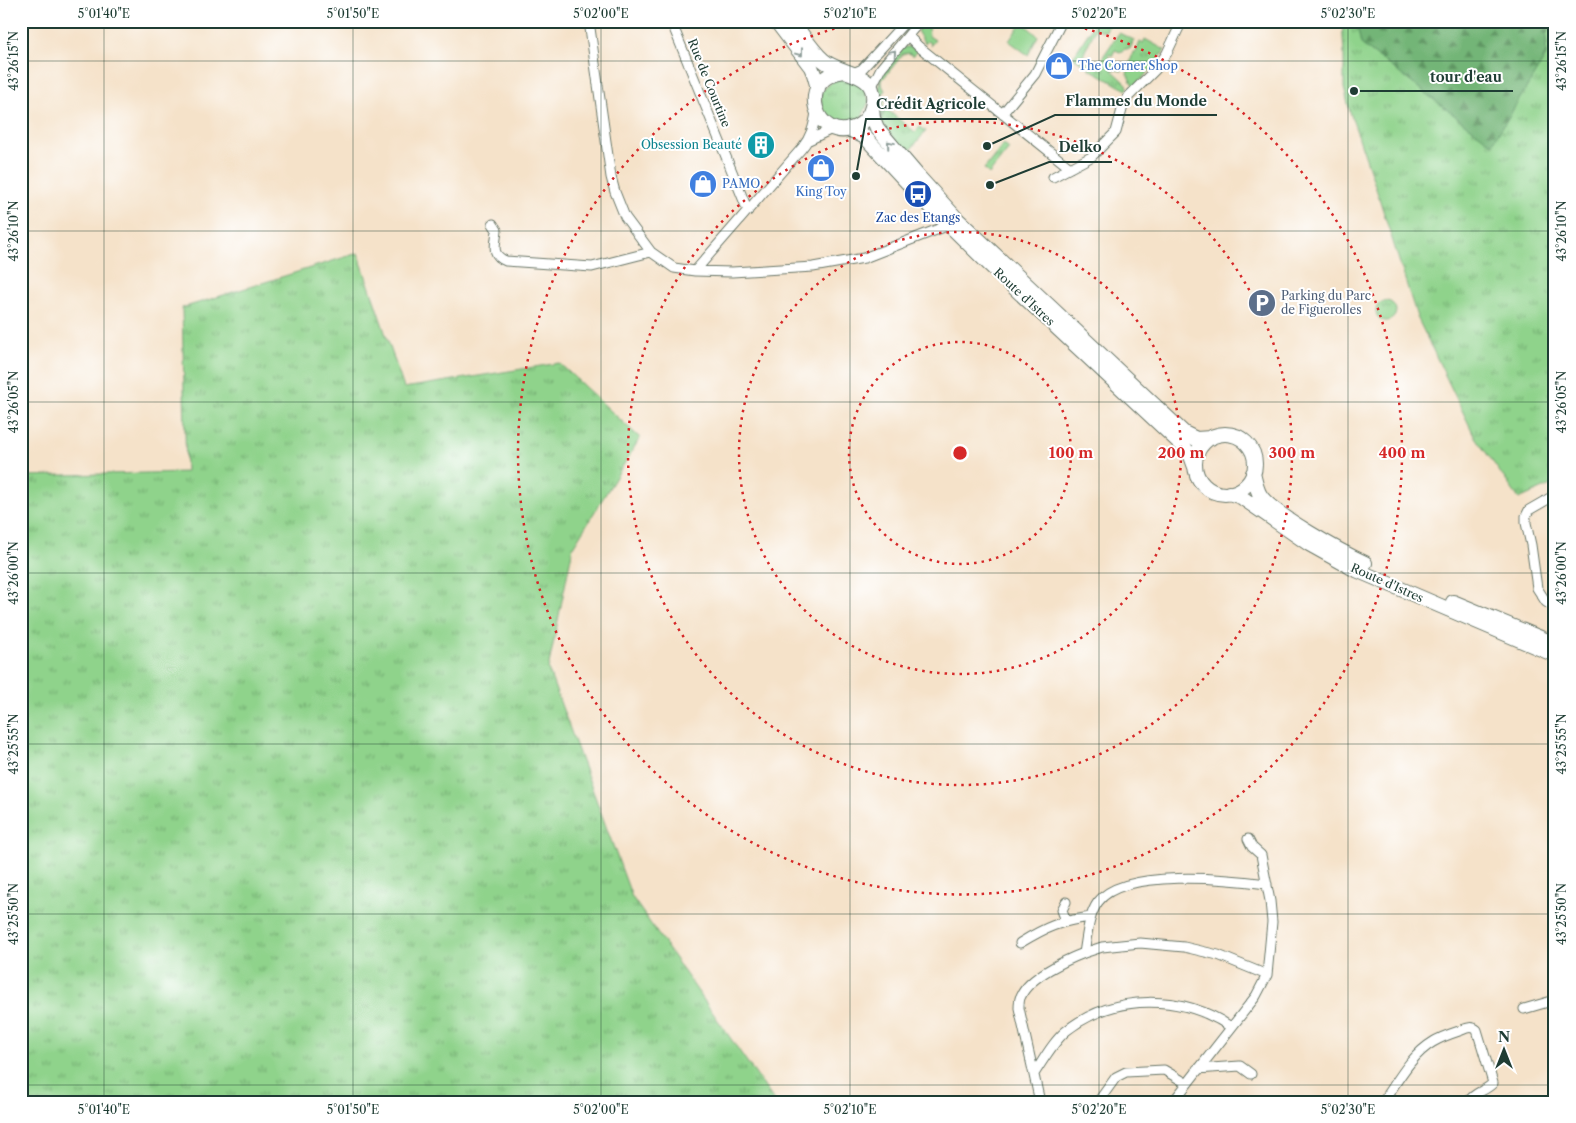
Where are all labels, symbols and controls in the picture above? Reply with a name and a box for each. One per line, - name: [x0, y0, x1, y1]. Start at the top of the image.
- text: 5°01'40"E: [78, 6, 130, 21]
- text: 5°01'50"E: [327, 6, 379, 21]
- text: 5°02'00"E: [573, 6, 629, 21]
- text: 5°02'10"E: [824, 6, 876, 21]
- text: 5°02'20"E: [1072, 6, 1126, 21]
- text: 5°02'30"E: [1321, 6, 1375, 21]
- text: 43°26'15"N: [6, 31, 21, 91]
- text: 43°26'15"N: [1554, 31, 1569, 91]
- street label: Rue de Courtine: [685, 36, 734, 130]
- one-way arrow: [794, 47, 803, 57]
- one-way arrow: [887, 50, 896, 59]
- shop icon: The Corner Shop: [1044, 51, 1074, 81]
- place label: The Corner Shop: [1078, 58, 1178, 73]
- callout: tour d'eau: [1420, 62, 1513, 91]
- text: tour d'eau: [1430, 68, 1502, 86]
- callout: Flammes du Monde: [1055, 86, 1217, 115]
- callout: Crédit Agricole: [866, 90, 997, 119]
- text: Flammes du Monde: [1065, 92, 1207, 110]
- text: Crédit Agricole: [876, 95, 986, 113]
- building icon: Obsession Beauté: [746, 130, 776, 160]
- callout: Delko: [1049, 133, 1112, 162]
- place label: Obsession Beauté: [641, 137, 742, 152]
- text: Delko: [1058, 138, 1102, 156]
- one-way arrow: [886, 140, 895, 149]
- shop icon: King Toy: [806, 153, 836, 183]
- shop icon: PAMO: [688, 169, 718, 199]
- place label: PAMO: [722, 176, 760, 191]
- bus stop icon: Zac des Etangs: [903, 179, 933, 209]
- place label: King Toy: [795, 184, 847, 199]
- text: 43°26'10"N: [6, 201, 21, 261]
- text: 43°26'10"N: [1554, 201, 1569, 261]
- place label: Zac des Etangs: [876, 210, 960, 225]
- street label: Route d'Istres: [991, 264, 1058, 329]
- parking icon: Parking du Parc de Figuerolles: [1247, 288, 1277, 318]
- place label: Parking du Parc de Figuerolles: [1281, 288, 1371, 317]
- text: 43°26'05"N: [6, 371, 21, 433]
- text: 43°26'05"N: [1554, 371, 1569, 433]
- text: 100 m: [1049, 443, 1093, 462]
- text: 200 m: [1158, 443, 1204, 462]
- text: 300 m: [1269, 443, 1315, 462]
- text: 400 m: [1379, 443, 1425, 462]
- centre of rings: [951, 444, 969, 462]
- text: 43°26'00"N: [6, 541, 21, 605]
- text: 43°26'00"N: [1554, 541, 1569, 605]
- street label: Route d'Istres: [1348, 560, 1426, 605]
- text: 43°25'55"N: [6, 713, 21, 774]
- text: 43°25'55"N: [1554, 713, 1569, 774]
- text: 43°25'50"N: [6, 883, 21, 945]
- text: 43°25'50"N: [1554, 883, 1569, 945]
- north arrow: [1478, 1026, 1528, 1076]
- text: N: [1498, 1028, 1510, 1046]
- text: 5°01'40"E: [78, 1102, 130, 1117]
- text: 5°01'50"E: [327, 1102, 379, 1117]
- text: 5°02'00"E: [573, 1102, 629, 1117]
- text: 5°02'10"E: [824, 1102, 876, 1117]
- text: 5°02'20"E: [1072, 1102, 1126, 1117]
- text: 5°02'30"E: [1321, 1102, 1375, 1117]

